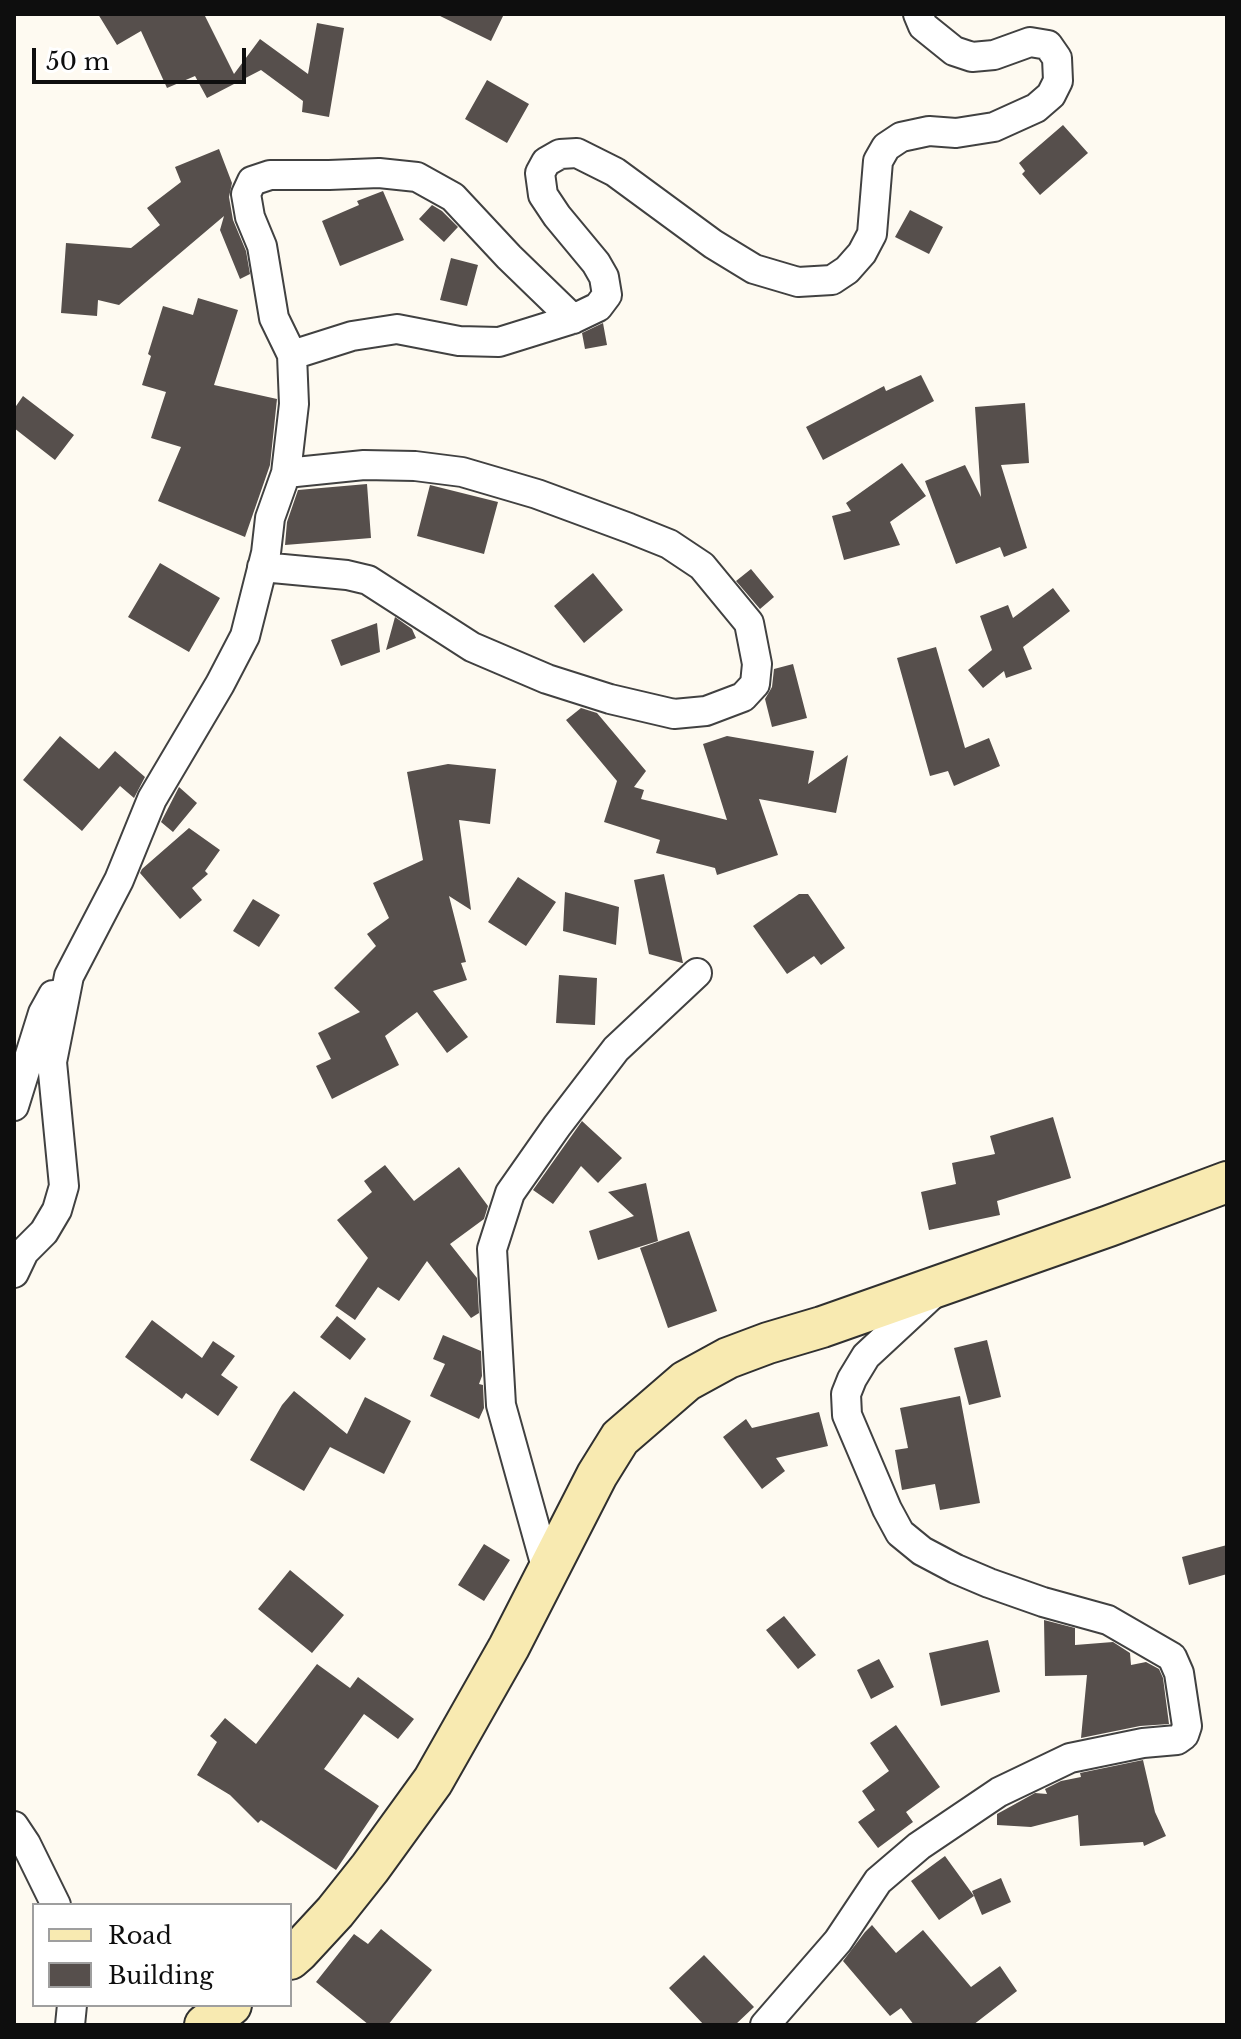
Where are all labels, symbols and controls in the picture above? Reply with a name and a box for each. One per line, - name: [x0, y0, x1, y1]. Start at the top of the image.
- scale bar: [36, 32, 250, 82]
- text: 50 m: [46, 47, 109, 76]
- legend: [32, 1903, 292, 2007]
- text: Road: [108, 1921, 172, 1950]
- text: Building: [108, 1961, 214, 1990]

